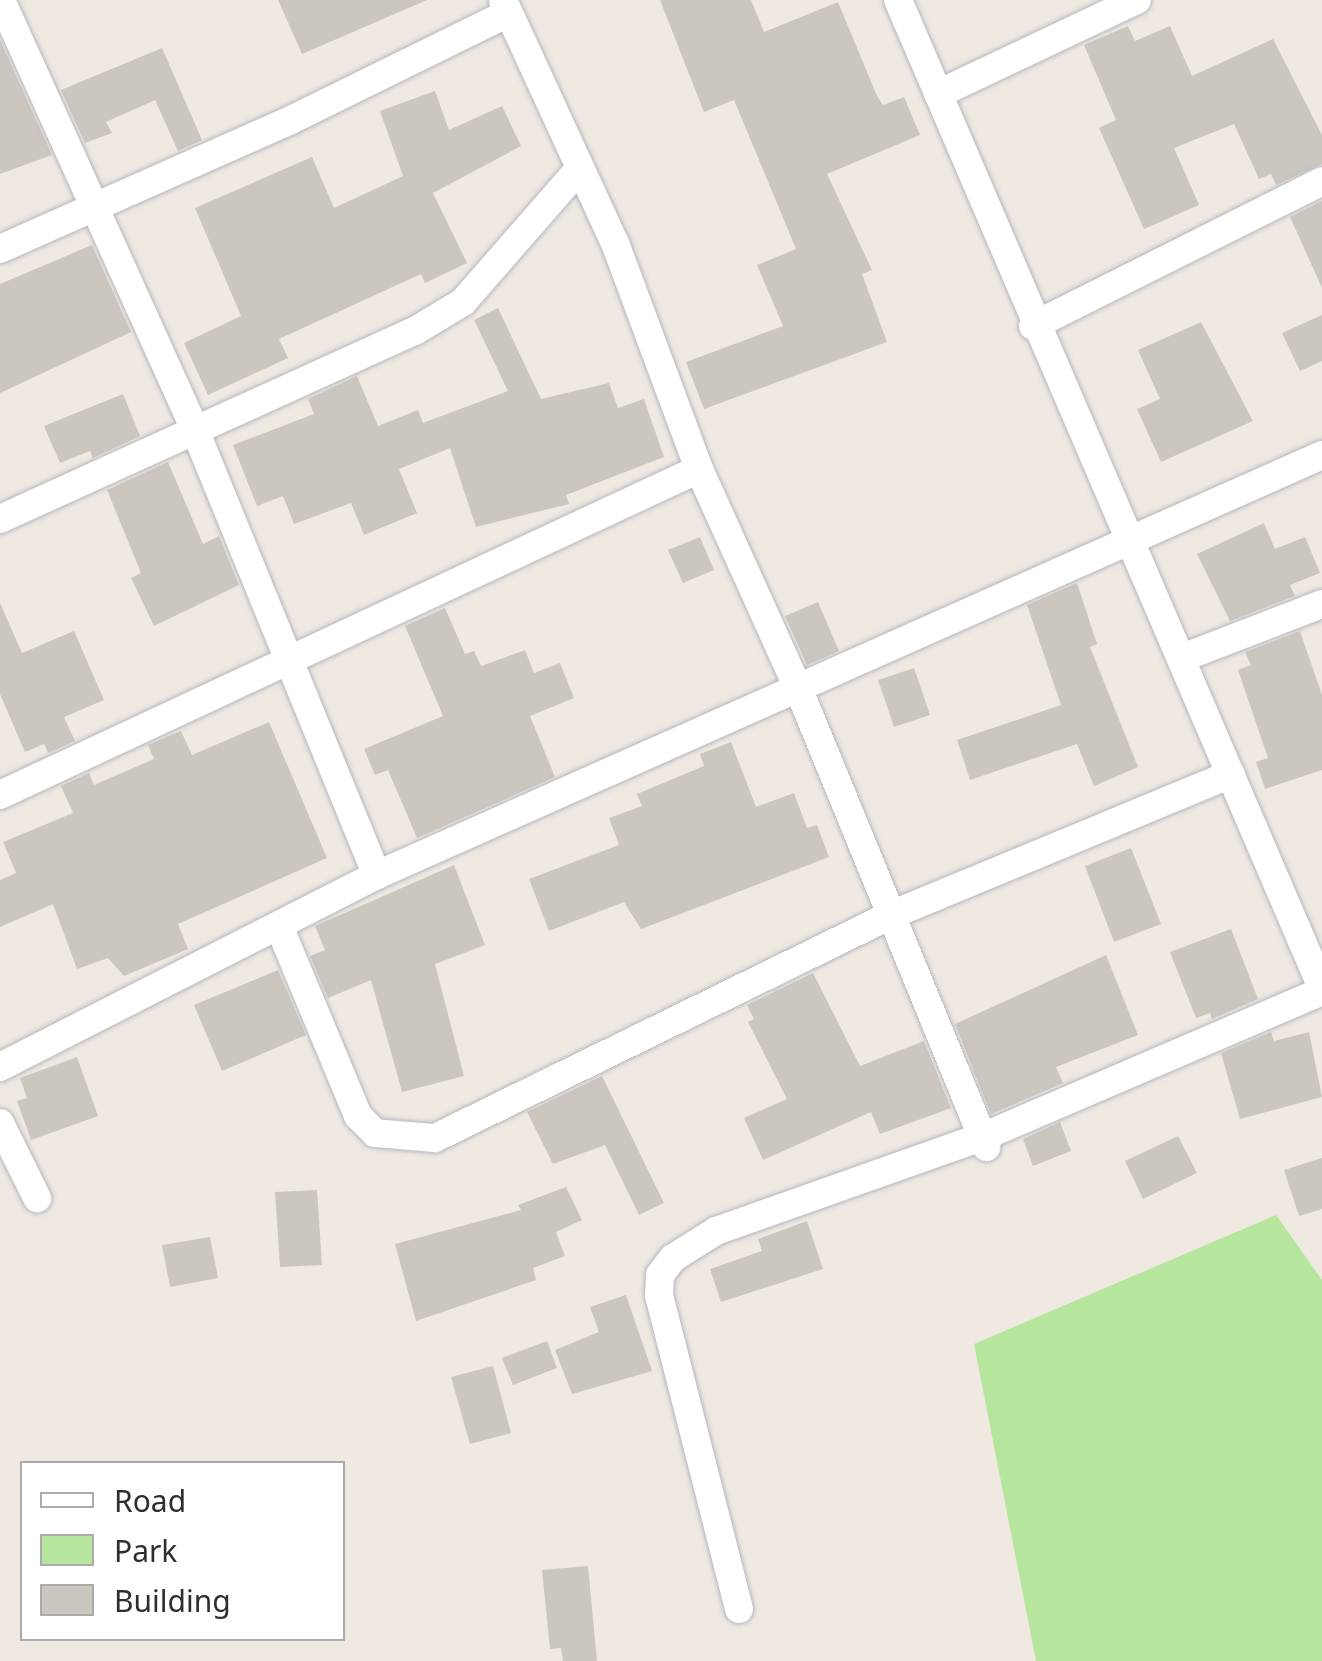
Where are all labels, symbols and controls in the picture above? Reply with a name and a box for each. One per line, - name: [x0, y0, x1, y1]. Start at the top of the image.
- legend: [20, 1461, 345, 1641]
- text: Road: [114, 1480, 186, 1521]
- text: Park: [114, 1530, 177, 1571]
- text: Building: [114, 1580, 231, 1621]

